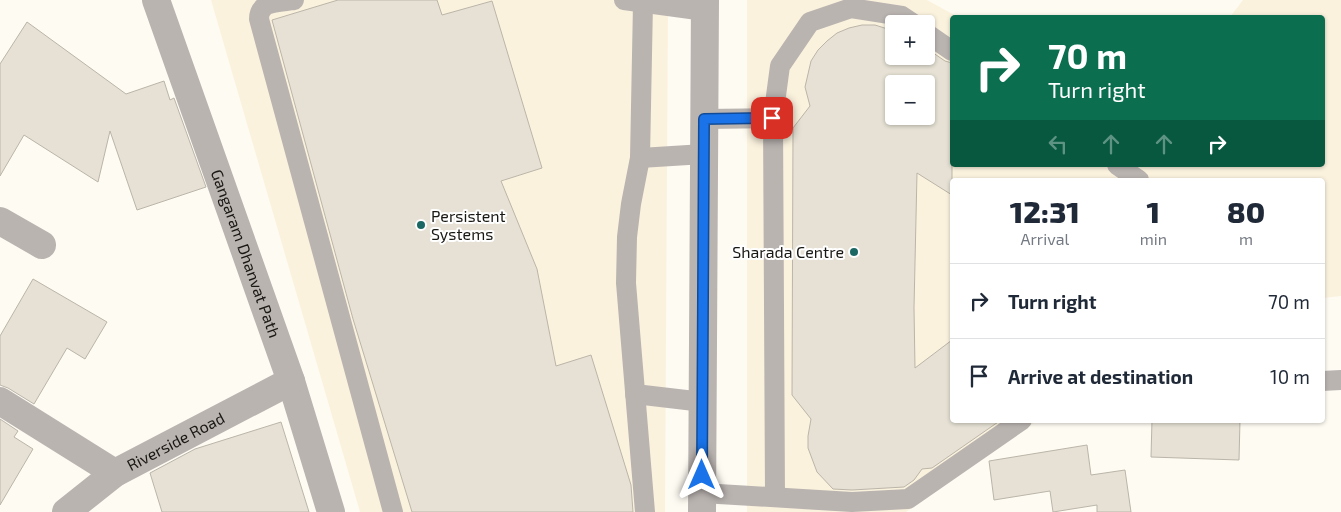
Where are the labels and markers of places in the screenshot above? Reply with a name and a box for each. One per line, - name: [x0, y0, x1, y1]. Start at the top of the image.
- pin: [751, 97, 793, 139]
- place label: Persistent Systems: [431, 206, 506, 243]
- marker: Persistent Systems: [415, 219, 427, 231]
- place label: Sharada Centre: [732, 242, 844, 261]
- marker: Sharada Centre: [848, 246, 860, 258]

